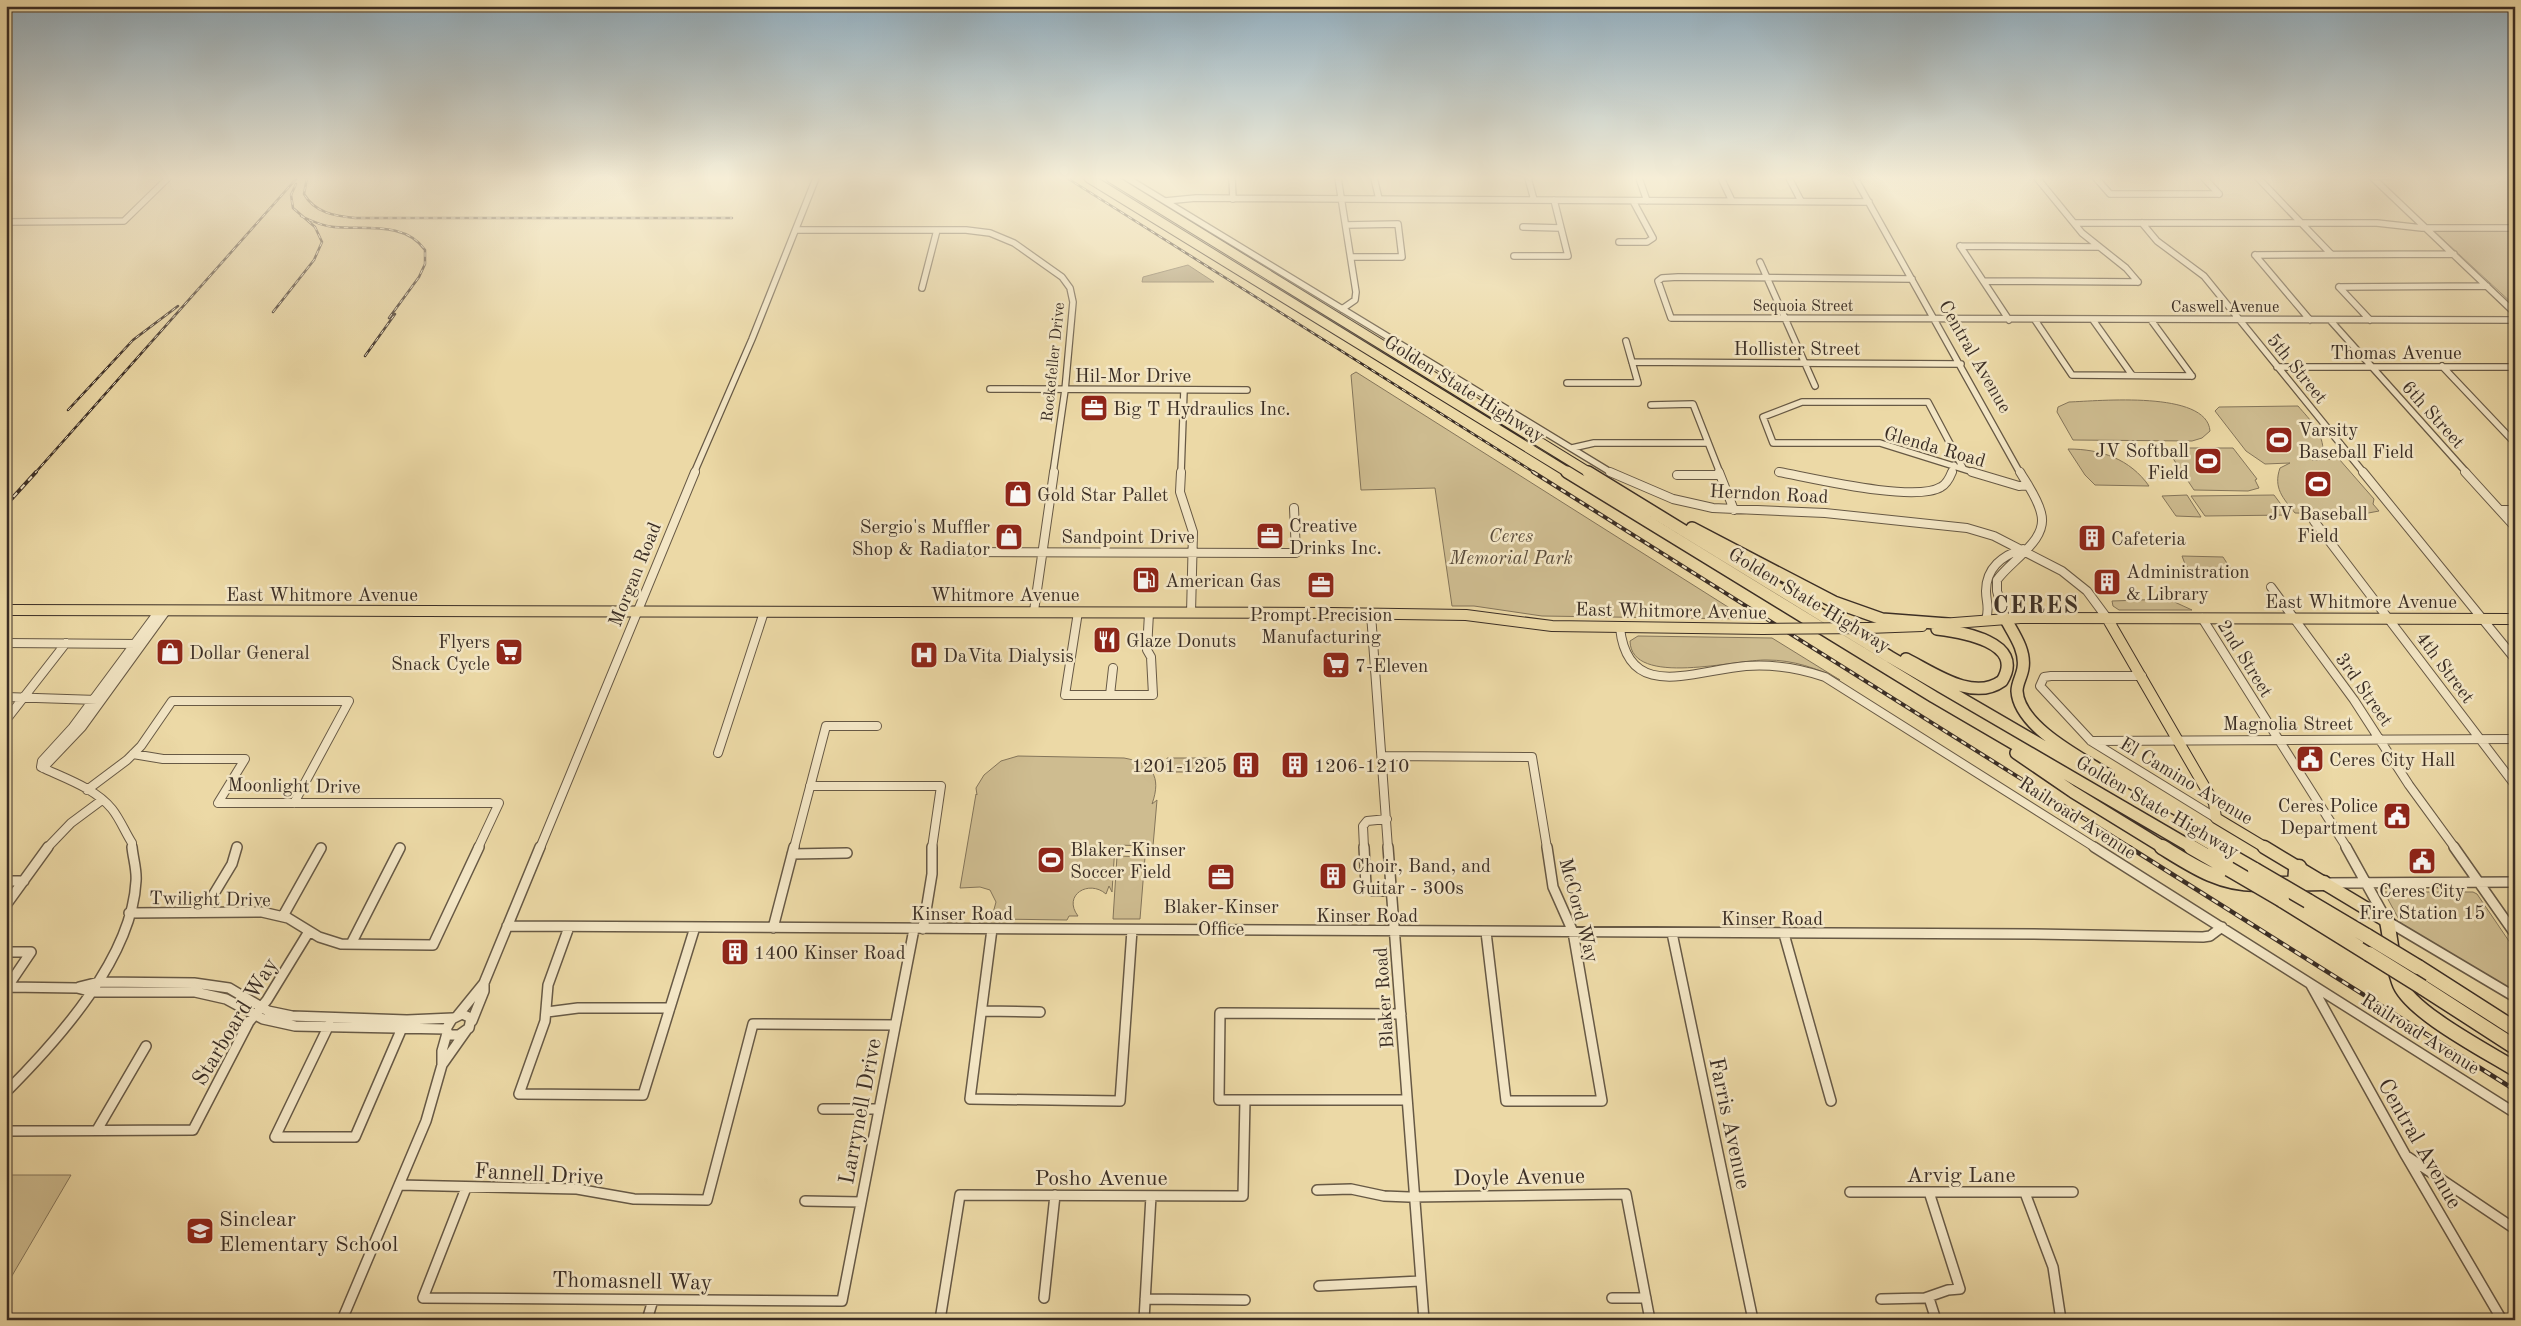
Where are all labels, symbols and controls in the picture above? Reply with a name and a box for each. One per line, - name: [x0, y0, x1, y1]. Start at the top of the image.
- street label: Central Avenue: [1934, 298, 2014, 417]
- street label: Sequoia Street: [1753, 299, 1854, 315]
- street label: Caswell Avenue: [2171, 300, 2279, 316]
- street label: Rockefeller Drive: [1040, 302, 1068, 423]
- street label: 5th Street: [2262, 331, 2330, 408]
- street label: Golden State Highway: [1380, 333, 1547, 447]
- street label: Hollister Street: [1734, 341, 1860, 360]
- street label: Thomas Avenue: [2330, 345, 2462, 364]
- street label: Hil-Mor Drive: [1075, 368, 1191, 387]
- street label: 6th Street: [2397, 378, 2467, 453]
- office icon: Big T Hydraulics Inc.: [1079, 393, 1109, 423]
- place label: Big T Hydraulics Inc.: [1113, 401, 1291, 420]
- place label: Varsity Baseball Field: [2298, 422, 2414, 463]
- street label: Glenda Road: [1881, 425, 1987, 472]
- sports icon: Varsity Baseball Field: [2264, 425, 2294, 455]
- place label: JV Softball Field: [2095, 443, 2189, 484]
- sports icon: JV Softball Field: [2193, 446, 2223, 476]
- sports icon: JV Baseball Field: [2303, 469, 2333, 499]
- shop icon: Gold Star Pallet: [1003, 479, 1033, 509]
- street label: Herndon Road: [1709, 483, 1829, 508]
- place label: Gold Star Pallet: [1037, 487, 1169, 506]
- place label: JV Baseball Field: [2268, 506, 2368, 547]
- place label: Creative Drinks Inc.: [1289, 518, 1382, 559]
- place label: Sergio's Muffler Shop & Radiator: [852, 519, 990, 560]
- street label: Morgan Road: [607, 520, 666, 630]
- office icon: Creative Drinks Inc.: [1255, 521, 1285, 551]
- shop icon: Sergio's Muffler Shop & Radiator: [994, 522, 1024, 552]
- building icon: Cafeteria: [2077, 523, 2107, 553]
- park label: Ceres Memorial Park: [1448, 528, 1573, 569]
- street label: Sandpoint Drive: [1061, 529, 1195, 548]
- place label: Cafeteria: [2111, 531, 2186, 550]
- street label: Golden State Highway: [1725, 545, 1893, 657]
- place label: Administration & Library: [2126, 564, 2250, 605]
- fuel station icon: American Gas: [1131, 565, 1161, 595]
- building icon: Administration & Library: [2092, 567, 2122, 597]
- office icon: Prompt Precision Manufacturing: [1306, 570, 1336, 600]
- place label: American Gas: [1165, 573, 1281, 592]
- street label: East Whitmore Avenue: [226, 587, 418, 606]
- street label: Whitmore Avenue: [930, 587, 1080, 606]
- street label: East Whitmore Avenue: [2265, 594, 2457, 613]
- district label: CERES: [1993, 595, 2079, 619]
- street label: East Whitmore Avenue: [1575, 601, 1767, 624]
- place label: Prompt Precision Manufacturing: [1250, 607, 1392, 648]
- street label: 2nd Street: [2213, 617, 2275, 701]
- restaurant icon: Glaze Donuts: [1092, 625, 1122, 655]
- street label: 4th Street: [2411, 629, 2477, 708]
- place label: Glaze Donuts: [1126, 633, 1236, 652]
- place label: Flyers Snack Cycle: [391, 634, 490, 675]
- shop icon: Dollar General: [155, 637, 185, 667]
- supermarket icon: Flyers Snack Cycle: [494, 637, 524, 667]
- hospital icon: DaVita Dialysis: [909, 640, 939, 670]
- place label: Dollar General: [189, 645, 310, 664]
- place label: DaVita Dialysis: [943, 648, 1074, 667]
- supermarket icon: 7-Eleven: [1321, 650, 1351, 680]
- street label: 3rd Street: [2331, 650, 2395, 730]
- place label: 7-Eleven: [1355, 658, 1428, 677]
- street label: Magnolia Street: [2223, 716, 2353, 735]
- street label: El Camino Avenue: [2116, 735, 2255, 829]
- public building icon: Ceres City Hall: [2295, 744, 2325, 774]
- building icon: 1201-1205: [1231, 750, 1261, 780]
- building icon: 1206-1210: [1280, 750, 1310, 780]
- place label: Ceres City Hall: [2329, 752, 2455, 771]
- street label: Golden State Highway: [2072, 754, 2242, 863]
- place label: 1201-1205: [1132, 758, 1227, 777]
- place label: 1206-1210: [1314, 758, 1409, 777]
- street label: Railroad Avenue: [2015, 774, 2139, 864]
- street label: Moonlight Drive: [227, 777, 361, 798]
- place label: Ceres Police Department: [2278, 798, 2378, 839]
- public building icon: Ceres Police Department: [2382, 801, 2412, 831]
- place label: Blaker-Kinser Soccer Field: [1070, 842, 1186, 883]
- sports icon: Blaker-Kinser Soccer Field: [1036, 845, 1066, 875]
- public building icon: Ceres City Fire Station 15: [2407, 846, 2437, 876]
- street label: McCord Way: [1555, 856, 1601, 965]
- place label: Choir, Band, and Guitar - 300s: [1352, 858, 1491, 899]
- building icon: Choir, Band, and Guitar - 300s: [1318, 861, 1348, 891]
- office icon: Blaker-Kinser Office: [1206, 862, 1236, 892]
- place label: Ceres City Fire Station 15: [2359, 883, 2485, 924]
- street label: Twilight Drive: [149, 890, 271, 911]
- place label: Blaker-Kinser Office: [1163, 899, 1279, 940]
- street label: Kinser Road: [911, 906, 1013, 925]
- street label: Kinser Road: [1316, 908, 1418, 927]
- street label: Kinser Road: [1721, 911, 1823, 930]
- building icon: 1400 Kinser Road: [720, 937, 750, 967]
- place label: 1400 Kinser Road: [754, 945, 906, 964]
- street label: Blaker Road: [1372, 946, 1399, 1049]
- street label: Starboard Way: [189, 954, 283, 1090]
- street label: Railroad Avenue: [2357, 991, 2482, 1079]
- street label: Larrynell Drive: [836, 1037, 886, 1186]
- street label: Farris Avenue: [1704, 1056, 1754, 1191]
- street label: Central Avenue: [2373, 1075, 2465, 1213]
- street label: Fannell Drive: [474, 1161, 604, 1189]
- street label: Arvig Lane: [1906, 1165, 2016, 1187]
- street label: Doyle Avenue: [1453, 1166, 1585, 1190]
- street label: Posho Avenue: [1034, 1168, 1168, 1190]
- place label: Sinclear Elementary School: [219, 1209, 398, 1256]
- school or university icon: Sinclear Elementary School: [185, 1216, 215, 1246]
- street label: Thomasnell Way: [552, 1270, 713, 1294]

